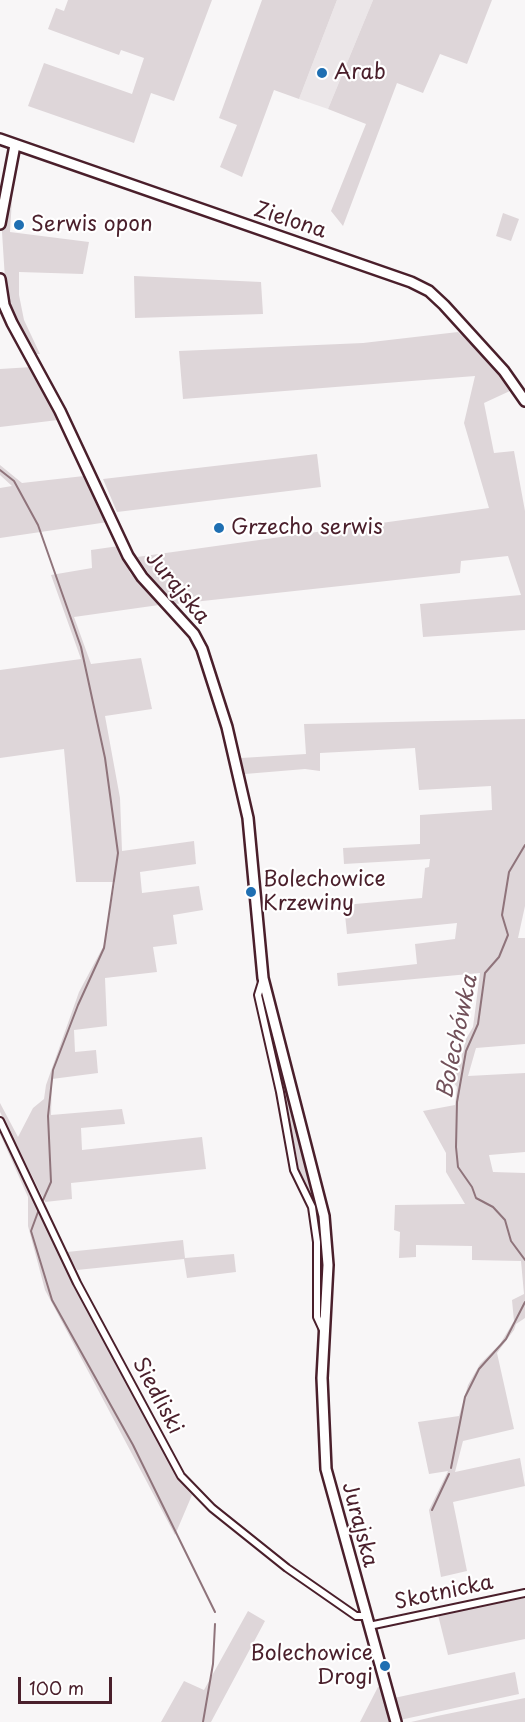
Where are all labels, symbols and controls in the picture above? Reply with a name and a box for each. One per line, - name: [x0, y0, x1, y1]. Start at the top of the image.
- place label: Arab: [334, 60, 386, 86]
- marker: Arab: [315, 66, 329, 80]
- street label: Zielona: [251, 198, 329, 244]
- place label: Serwis opon: [31, 212, 153, 238]
- marker: Serwis opon: [12, 218, 26, 232]
- place label: Grzecho serwis: [231, 515, 383, 541]
- marker: Grzecho serwis: [212, 521, 226, 535]
- street label: Jurajska: [139, 547, 215, 629]
- place label: Bolechowice Krzewiny: [263, 867, 386, 917]
- marker: Bolechowice Krzewiny: [244, 885, 258, 899]
- water label: Bolechówka: [432, 973, 484, 1101]
- street label: Siedliski: [126, 1353, 188, 1439]
- street label: Jurajska: [336, 1480, 382, 1570]
- street label: Skotnicka: [393, 1570, 495, 1616]
- place label: Bolechowice Drogi: [250, 1641, 373, 1691]
- marker: Bolechowice Drogi: [378, 1659, 392, 1673]
- scale bar: [21, 1665, 116, 1703]
- text: 100 m: [29, 1674, 84, 1701]

